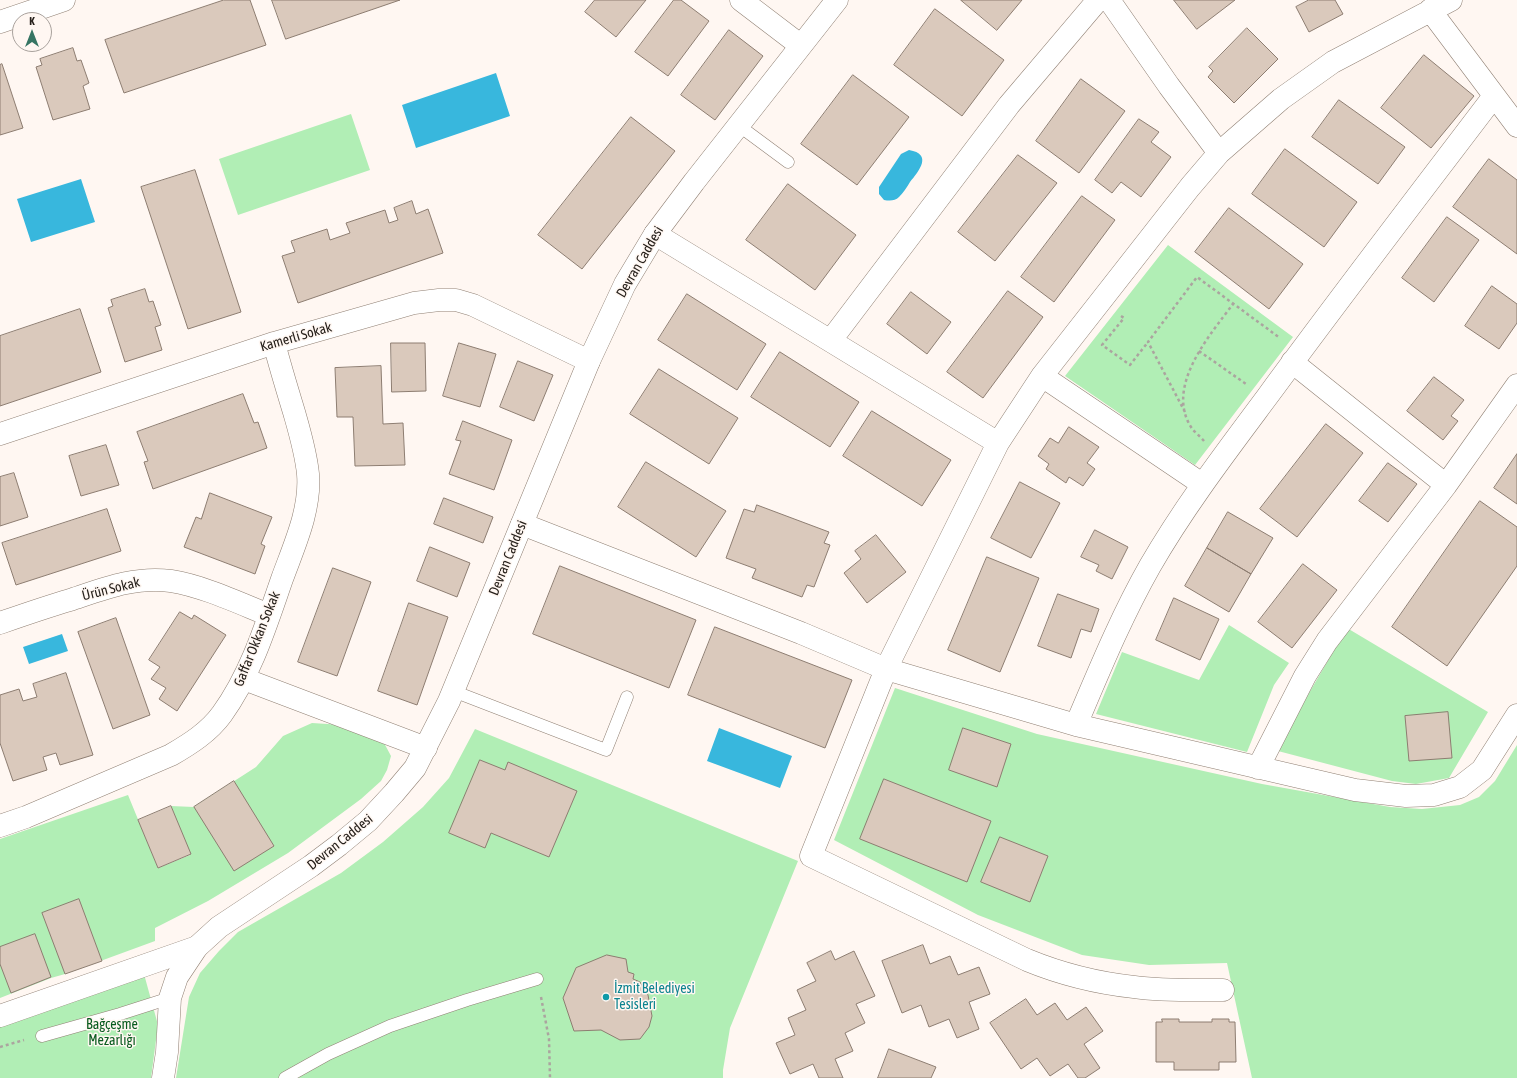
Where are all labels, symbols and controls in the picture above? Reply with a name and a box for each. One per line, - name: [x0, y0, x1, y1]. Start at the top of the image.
- north arrow: [12, 12, 52, 52]
- text: K: [29, 15, 35, 27]
- street label: Devran Caddesi: [613, 223, 667, 301]
- street label: Kamerli Sokak: [258, 319, 334, 355]
- street label: Devran Caddesi: [485, 518, 531, 598]
- street label: Ürün Sokak: [80, 574, 142, 604]
- street label: Gaffar Okkan Sokak: [230, 589, 284, 689]
- street label: Devran Caddesi: [304, 810, 376, 874]
- place label: İzmit Belediyesi Tesisleri: [614, 981, 695, 1014]
- marker: İzmit Belediyesi Tesisleri: [601, 992, 611, 1002]
- park label: Bağçeşme Mezarlığı: [86, 1017, 138, 1050]

